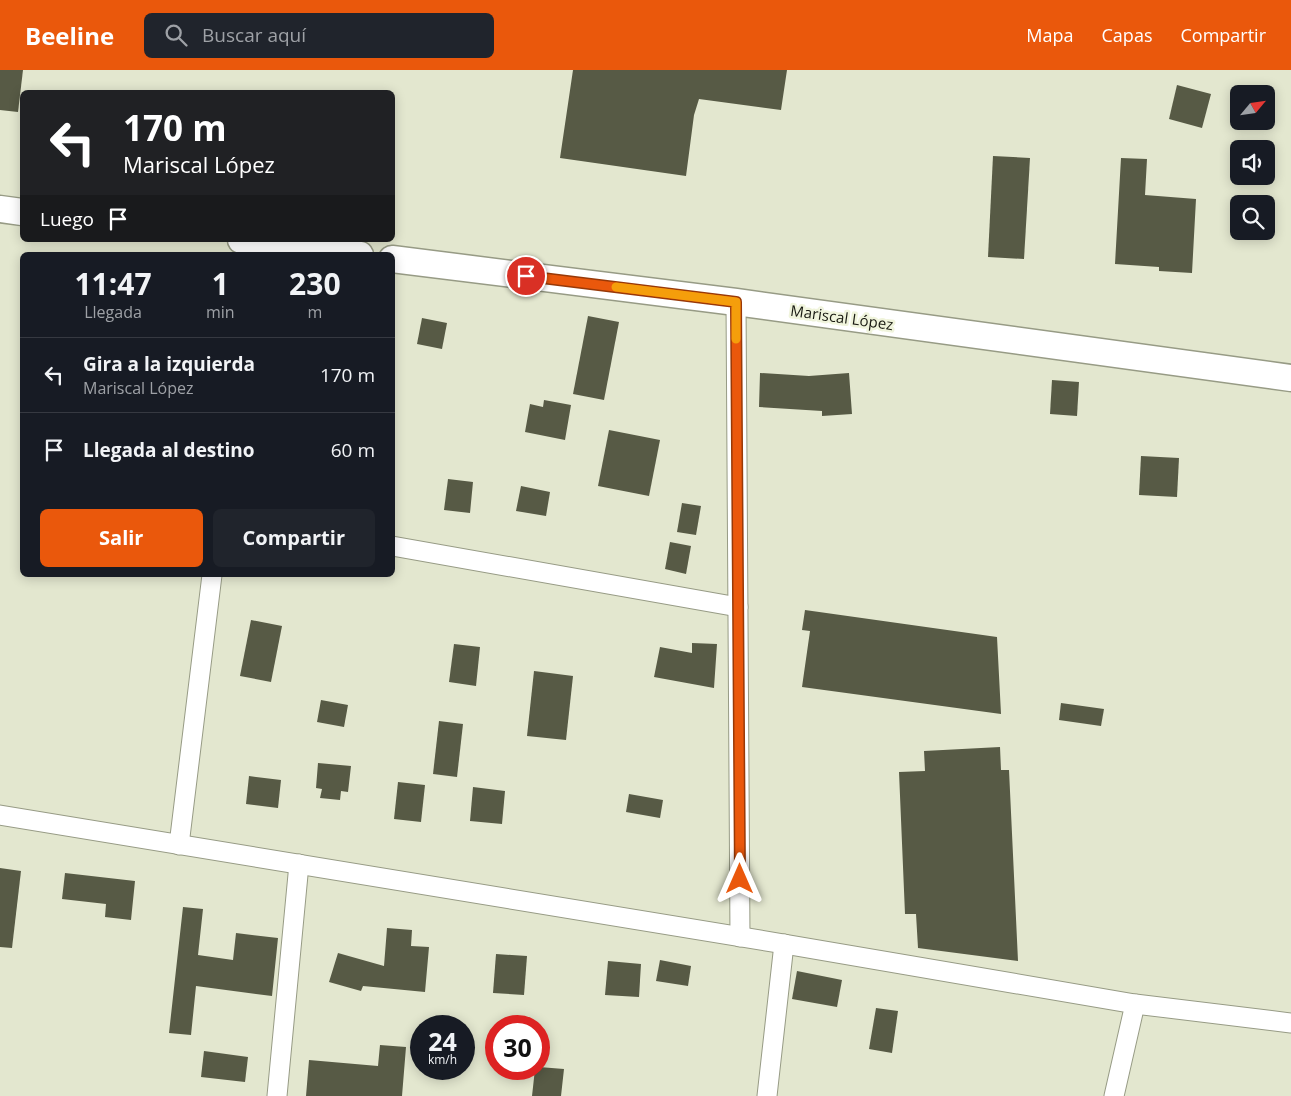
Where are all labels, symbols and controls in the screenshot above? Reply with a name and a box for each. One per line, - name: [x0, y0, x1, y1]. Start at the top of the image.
- search box: [144, 13, 494, 58]
- text: Beeline: [25, 19, 114, 52]
- icon: search: [162, 21, 190, 49]
- text: Buscar aquí: [202, 22, 306, 48]
- text: Mapa: [1026, 23, 1074, 47]
- text: Capas: [1102, 23, 1152, 47]
- text: Compartir: [1180, 23, 1266, 47]
- north arrow: [1230, 85, 1275, 130]
- map controls: [1230, 85, 1275, 240]
- text: 170 m: [123, 104, 227, 151]
- icon: left: [40, 110, 105, 175]
- button: sound: [1230, 140, 1275, 185]
- text: Mariscal López: [123, 149, 275, 179]
- button: search: [1230, 195, 1275, 240]
- icon: arrive: [104, 205, 132, 233]
- text: Luego: [40, 206, 94, 232]
- pin: [505, 255, 547, 297]
- icon: arrive: [512, 262, 540, 290]
- text: 11:47: [74, 263, 152, 304]
- text: 1: [212, 263, 229, 304]
- text: 230: [289, 263, 341, 304]
- street label: Mariscal López: [789, 300, 895, 334]
- text: Llegada: [84, 301, 142, 323]
- text: min: [206, 301, 235, 323]
- text: m: [307, 301, 322, 323]
- text: Gira a la izquierda: [83, 351, 255, 377]
- icon: left: [40, 361, 68, 389]
- text: 170 m: [320, 362, 375, 388]
- text: Mariscal López: [83, 377, 193, 399]
- icon: arrive: [40, 436, 68, 464]
- text: Llegada al destino: [83, 437, 255, 463]
- text: 60 m: [331, 437, 375, 463]
- button: Salir: [40, 509, 203, 567]
- button: Compartir: [213, 509, 375, 567]
- position arrow: [713, 852, 765, 904]
- speed limit sign: 30: [485, 1015, 550, 1080]
- text: 24: [428, 1024, 457, 1058]
- text: km/h: [428, 1051, 457, 1068]

